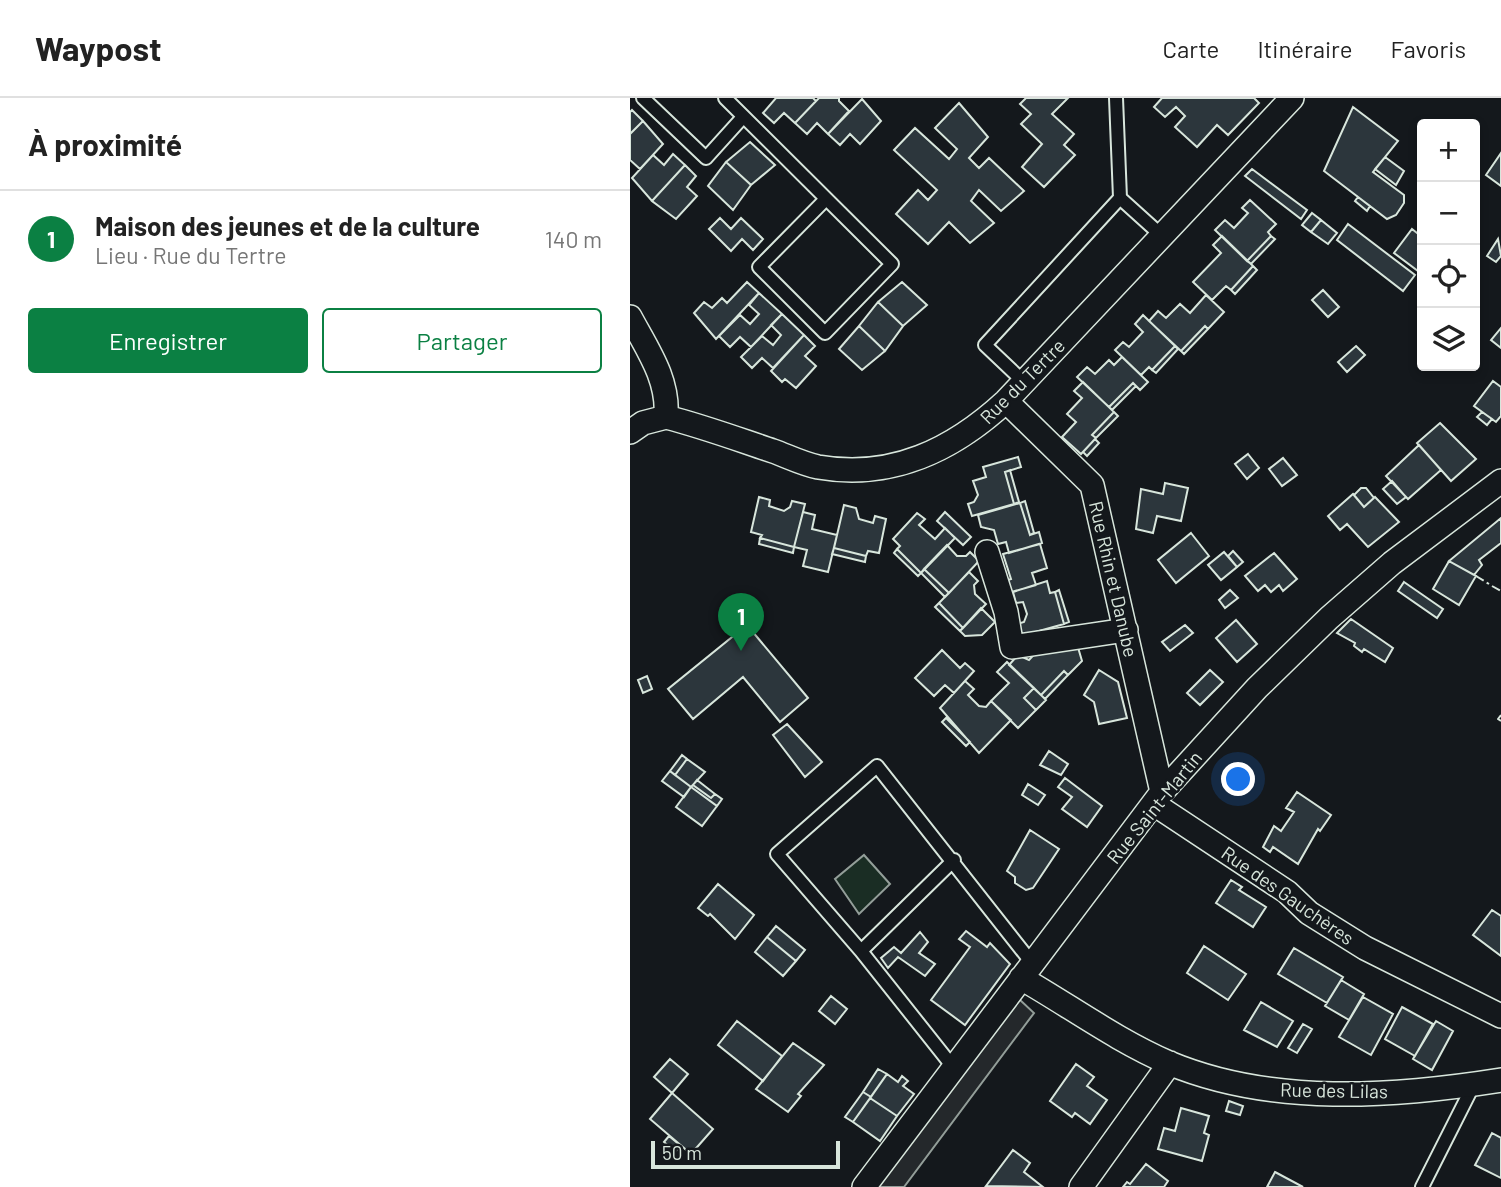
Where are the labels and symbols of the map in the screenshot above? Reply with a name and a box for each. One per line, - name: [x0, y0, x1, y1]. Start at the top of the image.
- street label: Rue du Tertre: [975, 334, 1069, 428]
- street label: Rue Rhin et Danube: [1085, 499, 1143, 659]
- pin: 1: [718, 593, 764, 651]
- street label: Rue Saint-Martin: [1102, 746, 1206, 868]
- your location: [1221, 762, 1255, 796]
- street label: Rue des Gauchères: [1217, 841, 1359, 949]
- street label: Rue des Lilas: [1280, 1078, 1388, 1102]
- scale bar: [651, 1138, 840, 1170]

